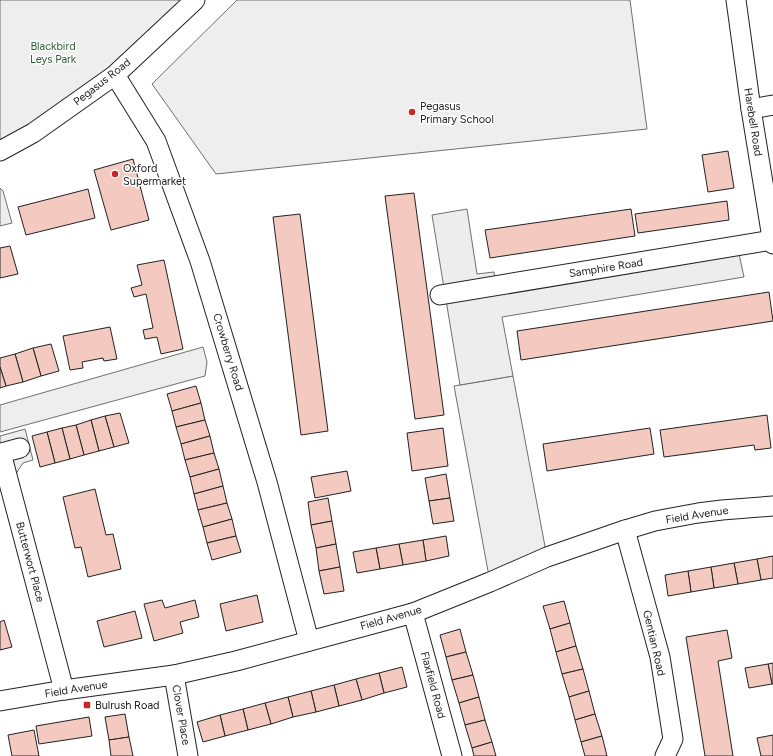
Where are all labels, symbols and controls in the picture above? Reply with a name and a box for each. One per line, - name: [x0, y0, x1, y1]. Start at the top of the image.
- park label: Blackbird Leys Park: [30, 40, 77, 66]
- street label: Pegasus Road: [71, 56, 133, 108]
- street label: Harebell Road: [741, 87, 765, 157]
- place label: Pegasus Primary School: [420, 100, 494, 126]
- marker: Pegasus Primary School: [407, 107, 417, 117]
- place label: Oxford Supermarket: [123, 162, 186, 188]
- marker: Oxford Supermarket: [110, 169, 120, 179]
- street label: Samphire Road: [568, 256, 644, 280]
- street label: Crowberry Road: [210, 312, 246, 392]
- street label: Field Avenue: [665, 504, 729, 526]
- street label: Butterwort Place: [13, 520, 47, 604]
- street label: Field Avenue: [359, 603, 423, 633]
- street label: Gentian Road: [640, 609, 668, 677]
- street label: Flaxfield Road: [418, 650, 448, 720]
- street label: Field Avenue: [44, 678, 108, 700]
- street label: Clover Place: [169, 684, 193, 746]
- place label: Bulrush Road: [95, 699, 159, 712]
- marker: Bulrush Road: [82, 700, 92, 710]

